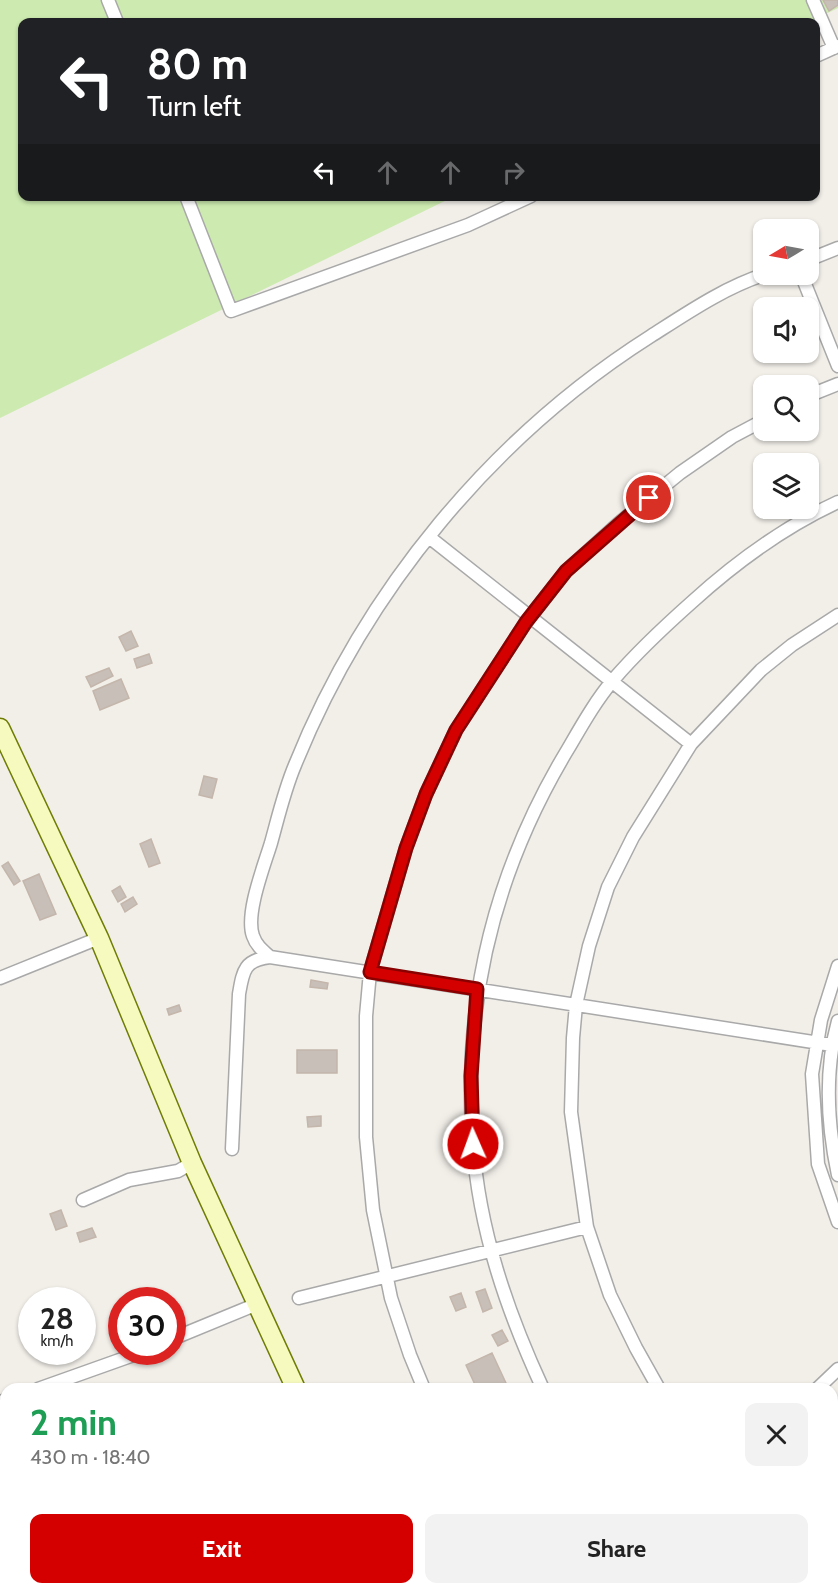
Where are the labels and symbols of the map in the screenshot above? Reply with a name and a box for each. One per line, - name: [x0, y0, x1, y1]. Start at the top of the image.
- north arrow: [753, 219, 819, 285]
- pin: [623, 472, 674, 523]
- position arrow: [441, 1112, 505, 1176]
- speed limit sign: 30: [108, 1287, 186, 1365]

